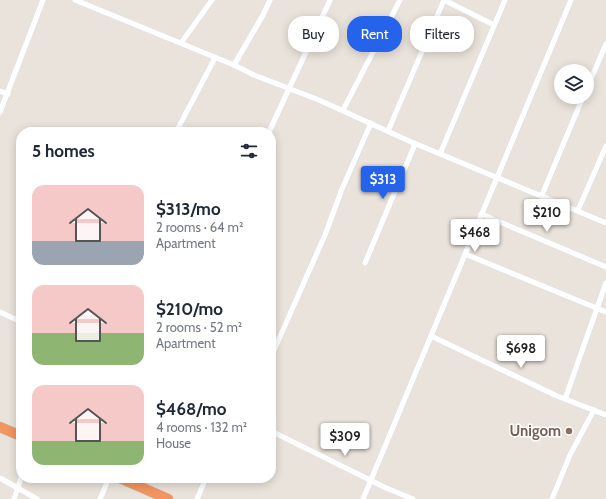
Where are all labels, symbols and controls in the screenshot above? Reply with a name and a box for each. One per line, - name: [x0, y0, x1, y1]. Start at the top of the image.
- chip: Buy: [288, 16, 339, 52]
- chip: Rent: [347, 16, 402, 52]
- chip: Filters: [410, 16, 474, 52]
- map controls: [554, 64, 594, 104]
- button: layers: [554, 64, 594, 104]
- icon: filters: [238, 140, 260, 162]
- text: 5 homes: [32, 141, 95, 161]
- pin: $313: [359, 166, 407, 200]
- text: $313: [370, 171, 396, 187]
- text: $313/mo: [156, 199, 221, 219]
- pin: $210: [523, 199, 571, 233]
- icon: home: [64, 201, 112, 249]
- text: $210: [533, 204, 561, 220]
- text: 2 rooms · 64 m²: [156, 219, 243, 235]
- pin: $468: [451, 219, 499, 253]
- text: $468: [460, 224, 490, 240]
- text: Apartment: [156, 235, 216, 251]
- text: $210/mo: [156, 299, 223, 319]
- icon: home: [64, 301, 112, 349]
- text: 2 rooms · 52 m²: [156, 319, 242, 335]
- text: Apartment: [156, 335, 216, 351]
- pin: $698: [497, 335, 545, 369]
- text: $698: [506, 340, 536, 356]
- text: $468/mo: [156, 399, 226, 419]
- icon: home: [64, 401, 112, 449]
- text: 4 rooms · 132 m²: [156, 419, 247, 435]
- place label: Unigom: [510, 422, 561, 440]
- pin: $309: [321, 423, 369, 457]
- marker: Unigom: [564, 426, 574, 436]
- text: $309: [329, 428, 361, 444]
- text: House: [156, 435, 191, 451]

